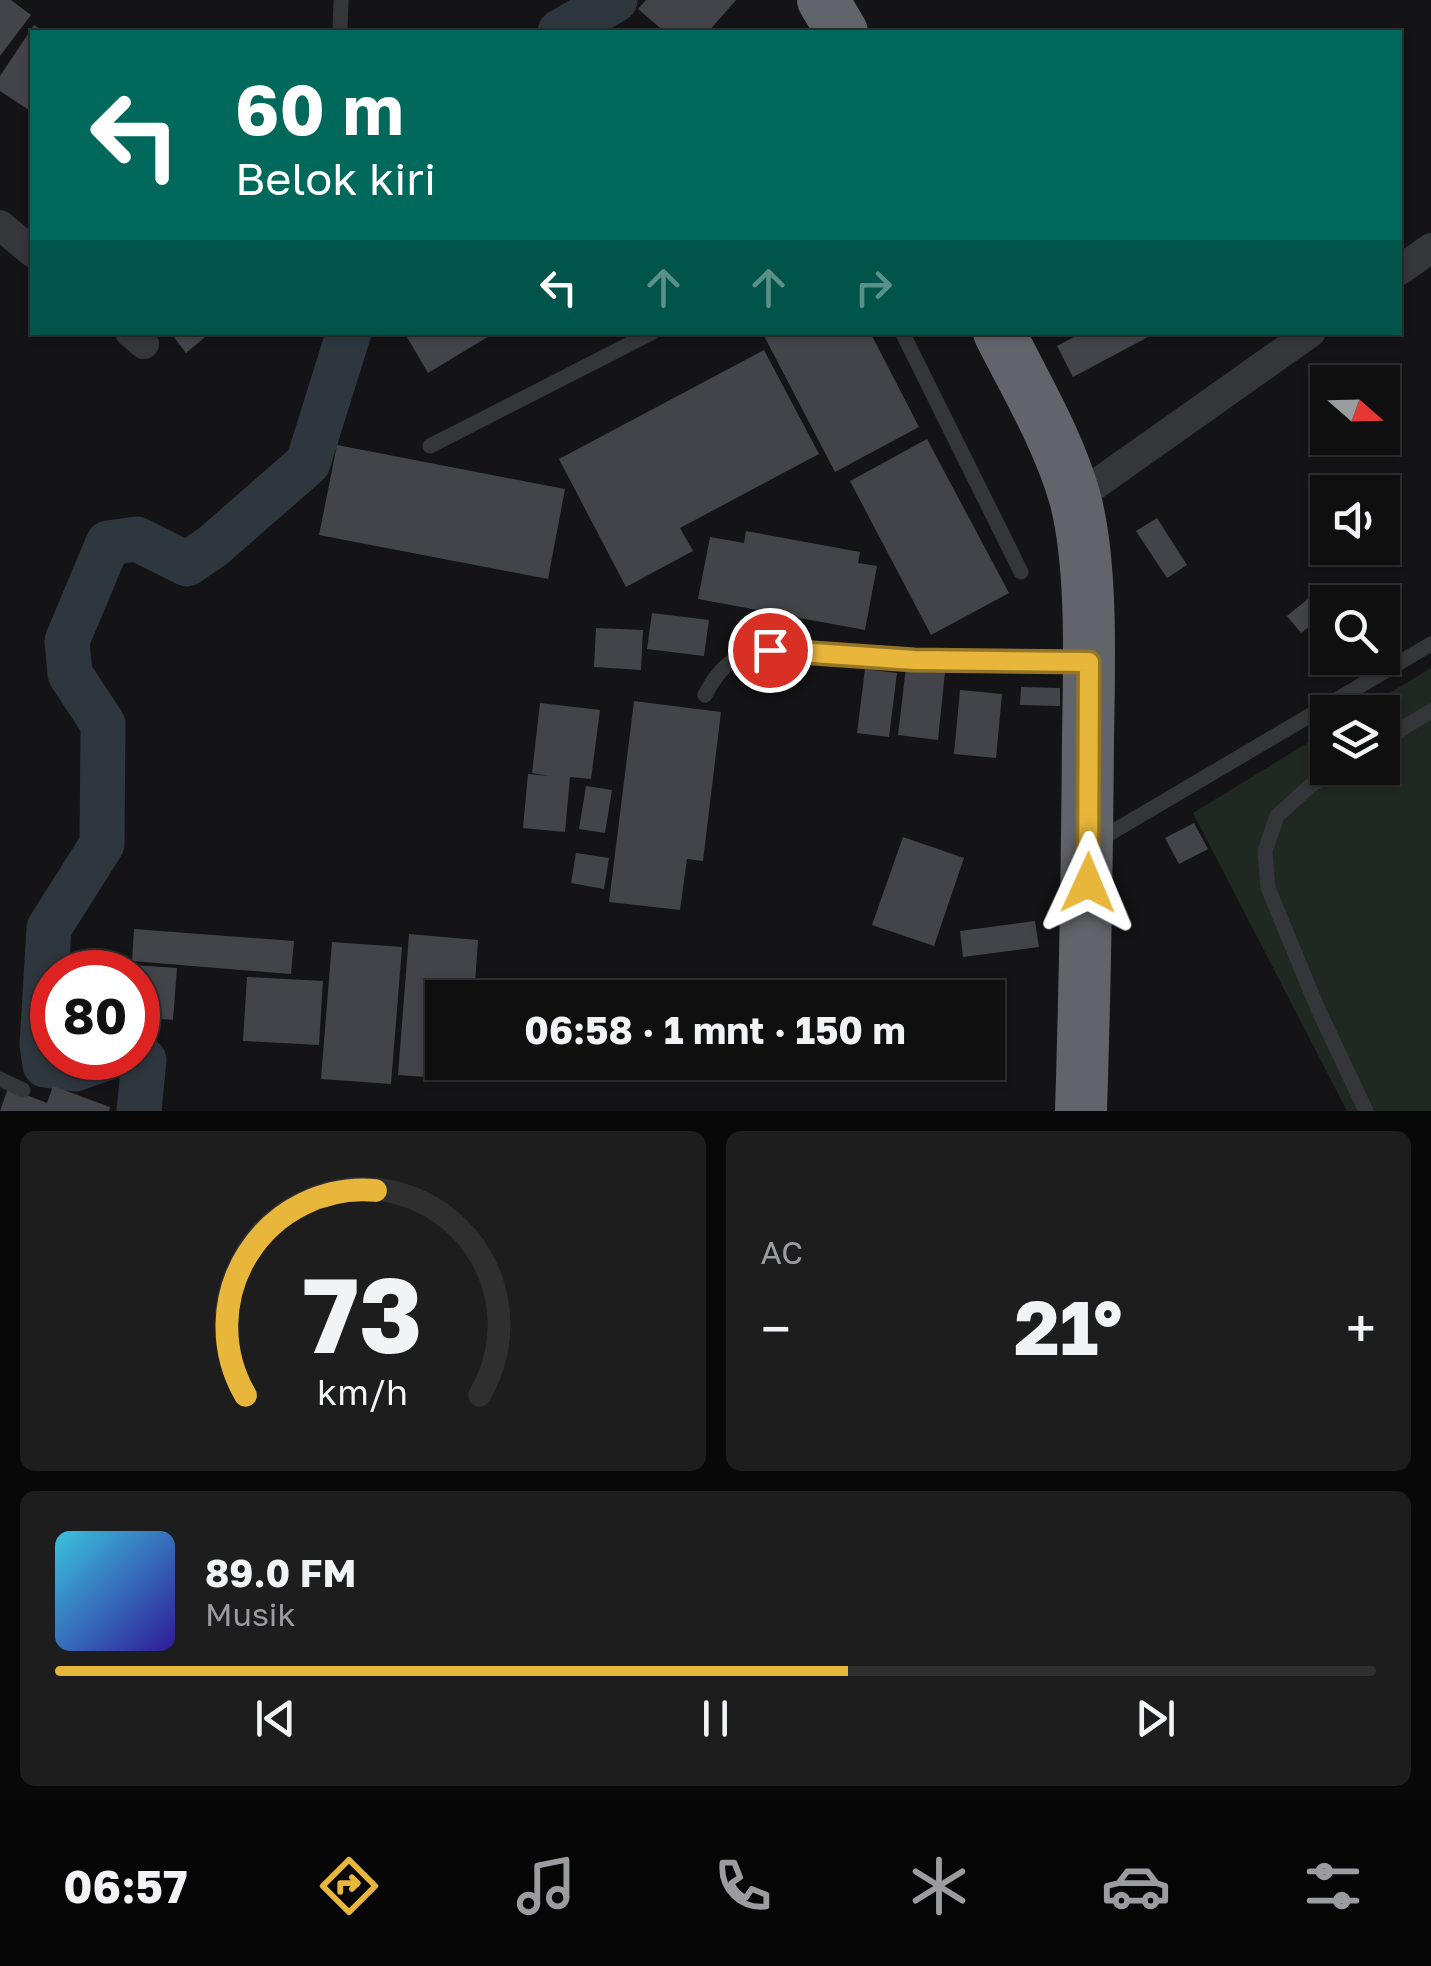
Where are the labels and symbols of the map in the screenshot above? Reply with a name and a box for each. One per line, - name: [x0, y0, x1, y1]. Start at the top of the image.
- north arrow: [1310, 365, 1400, 455]
- pin: [728, 608, 813, 693]
- position arrow: [1036, 831, 1140, 935]
- speed limit sign: 80: [30, 950, 160, 1080]

